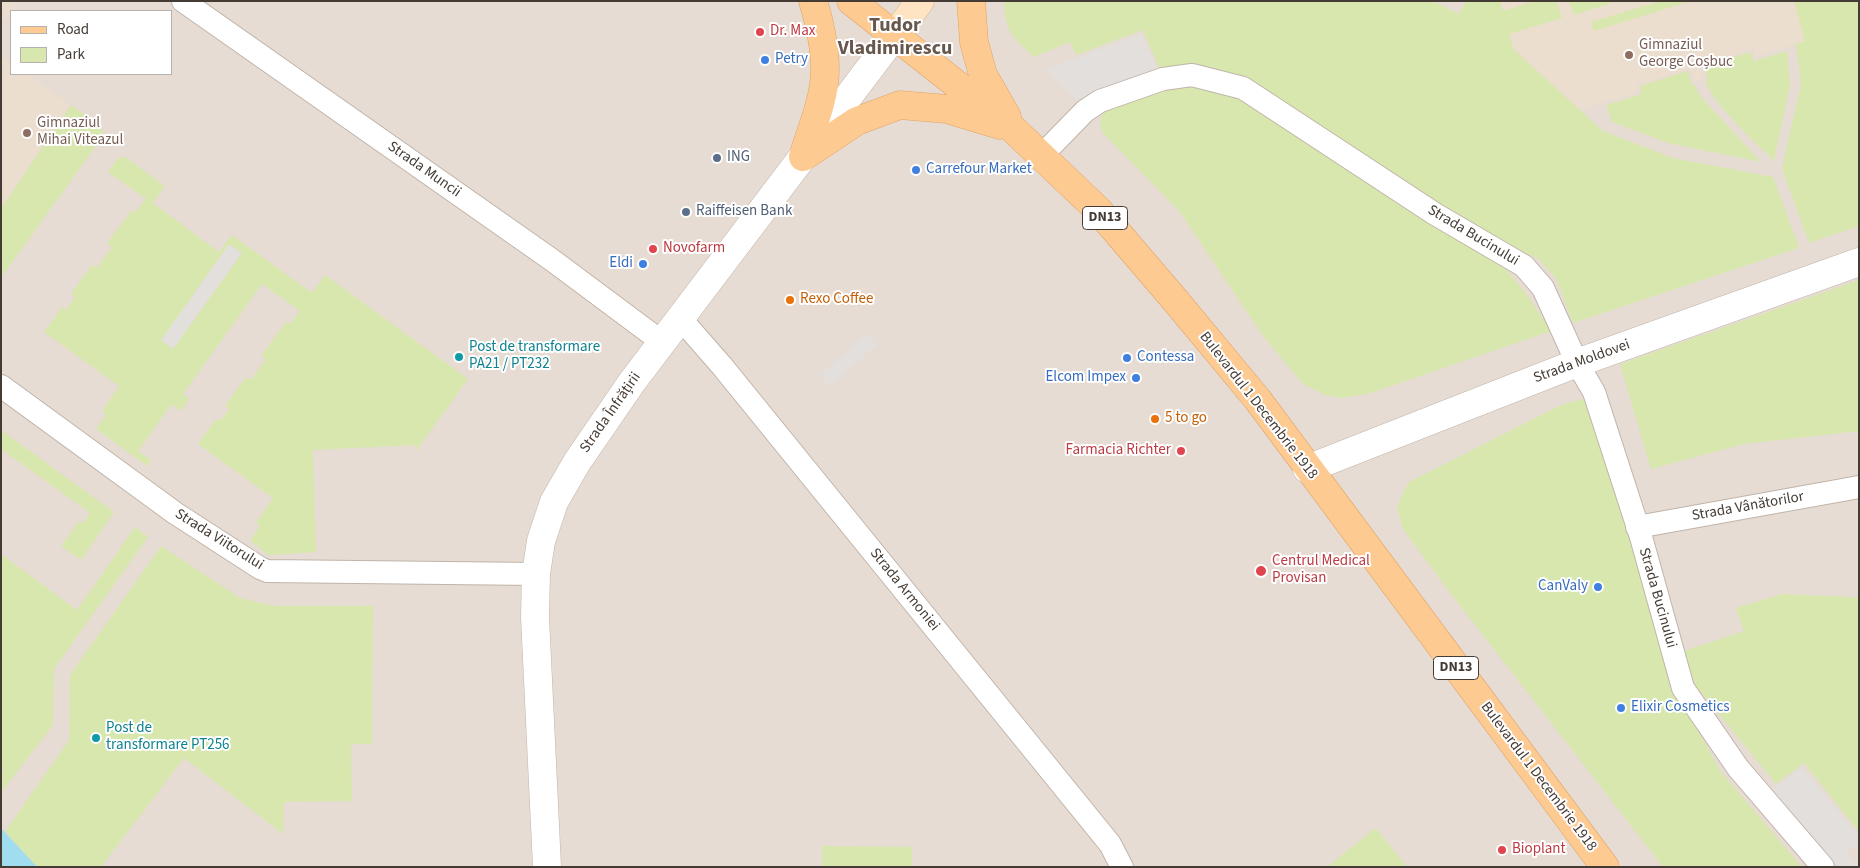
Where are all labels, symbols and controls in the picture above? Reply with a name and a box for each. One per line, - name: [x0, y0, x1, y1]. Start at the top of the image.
- legend: [10, 10, 172, 75]
- district label: Tudor Vladimirescu: [838, 15, 952, 62]
- text: Road: [57, 19, 89, 40]
- place label: Dr. Max: [770, 23, 815, 41]
- marker: Dr. Max: [754, 26, 766, 38]
- place label: Gimnaziul George Coșbuc: [1639, 37, 1733, 72]
- text: Park: [57, 44, 85, 65]
- marker: Gimnaziul George Coșbuc: [1623, 49, 1635, 61]
- place label: Petry: [775, 51, 808, 69]
- marker: Petry: [759, 54, 771, 66]
- place label: Gimnaziul Mihai Viteazul: [37, 115, 123, 150]
- marker: Gimnaziul Mihai Viteazul: [21, 127, 33, 139]
- street label: Strada Muncii: [384, 138, 464, 202]
- place label: ING: [727, 149, 750, 167]
- marker: ING: [711, 152, 723, 164]
- place label: Carrefour Market: [926, 161, 1032, 179]
- marker: Carrefour Market: [910, 164, 922, 176]
- street label: Strada Bucinului: [1424, 202, 1522, 270]
- place label: Raiffeisen Bank: [696, 203, 792, 221]
- marker: Raiffeisen Bank: [680, 206, 692, 218]
- road number: DN13: [1082, 207, 1128, 230]
- place label: Novofarm: [663, 240, 725, 258]
- marker: Novofarm: [647, 243, 659, 255]
- place label: Eldi: [609, 255, 633, 273]
- marker: Eldi: [637, 258, 649, 270]
- place label: Rexo Coffee: [800, 291, 873, 309]
- marker: Rexo Coffee: [784, 294, 796, 306]
- street label: Bulevardul 1 Decembrie 1918: [1195, 329, 1321, 483]
- street label: Strada Moldovei: [1531, 336, 1633, 388]
- place label: Post de transformare PA21 / PT232: [469, 339, 600, 374]
- place label: Contessa: [1137, 349, 1194, 367]
- marker: Post de transformare PA21 / PT232: [453, 351, 465, 363]
- marker: Contessa: [1121, 352, 1133, 364]
- street label: Strada Înfrățirii: [577, 369, 645, 457]
- place label: Elcom Impex: [1045, 369, 1126, 387]
- marker: Elcom Impex: [1130, 372, 1142, 384]
- place label: 5 to go: [1165, 410, 1207, 428]
- marker: 5 to go: [1149, 413, 1161, 425]
- place label: Farmacia Richter: [1066, 442, 1171, 460]
- marker: Farmacia Richter: [1175, 445, 1187, 457]
- street label: Strada Vânătorilor: [1691, 488, 1805, 526]
- street label: Strada Viitorului: [171, 506, 267, 574]
- street label: Strada Armoniei: [865, 545, 943, 635]
- street label: Strada Bucinului: [1634, 546, 1680, 650]
- place label: Centrul Medical Provisan: [1272, 553, 1370, 588]
- marker: Centrul Medical Provisan: [1254, 564, 1268, 578]
- place label: CanValy: [1538, 578, 1588, 596]
- marker: CanValy: [1592, 581, 1604, 593]
- road number: DN13: [1434, 656, 1478, 680]
- street label: Bulevardul 1 Decembrie 1918: [1476, 699, 1600, 855]
- place label: Elixir Cosmetics: [1631, 699, 1730, 717]
- marker: Elixir Cosmetics: [1615, 702, 1627, 714]
- place label: Post de transformare PT256: [106, 720, 230, 755]
- marker: Post de transformare PT256: [90, 732, 102, 744]
- place label: Bioplant: [1512, 841, 1566, 859]
- marker: Bioplant: [1496, 844, 1508, 856]

